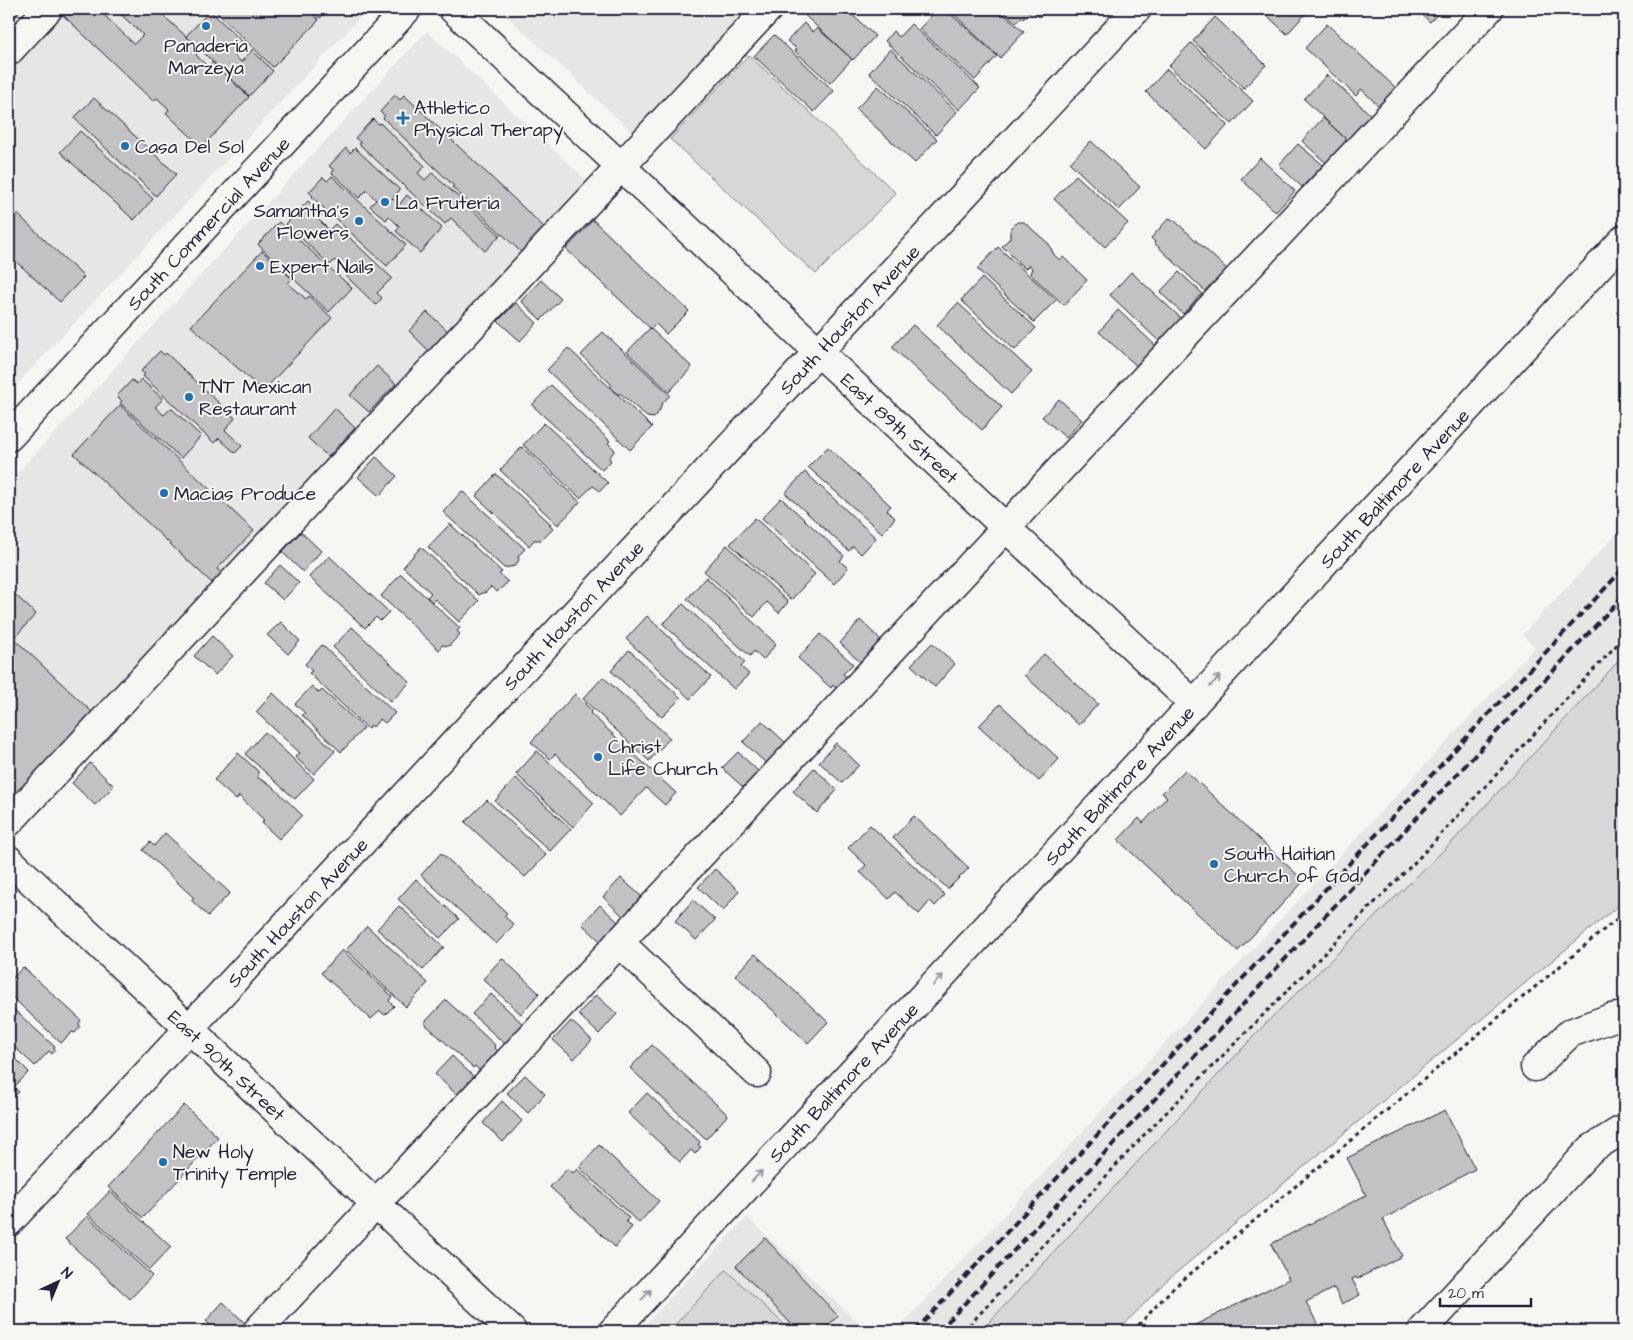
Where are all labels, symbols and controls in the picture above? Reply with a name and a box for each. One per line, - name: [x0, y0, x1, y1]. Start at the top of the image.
- marker: Panaderia Marzeya: [200, 20, 212, 32]
- place label: Panaderia Marzeya: [164, 33, 248, 83]
- place label: Athletico Physical Therapy: [414, 95, 564, 145]
- marker: Athletico Physical Therapy: [396, 111, 410, 125]
- street label: South Commercial Avenue: [121, 131, 297, 317]
- place label: Casa Del Sol: [135, 134, 244, 161]
- marker: Casa Del Sol: [119, 140, 131, 152]
- place label: La Fruteria: [395, 190, 500, 217]
- marker: La Fruteria: [379, 196, 391, 208]
- place label: Samantha's Flowers: [254, 198, 349, 247]
- marker: Samantha's Flowers: [353, 215, 365, 227]
- street label: South Houston Avenue: [773, 239, 927, 401]
- place label: Expert Nails: [270, 254, 374, 281]
- marker: Expert Nails: [254, 260, 266, 272]
- street label: East 89th Street: [834, 367, 964, 491]
- place label: TNT Mexican Restaurant: [199, 374, 311, 423]
- marker: TNT Mexican Restaurant: [183, 391, 195, 403]
- street label: South Baltimore Avenue: [1314, 403, 1476, 575]
- place label: Macias Produce: [174, 481, 316, 508]
- marker: Macias Produce: [158, 487, 170, 499]
- street label: South Houston Avenue: [497, 535, 651, 697]
- one-way arrow: [1209, 674, 1221, 687]
- street label: South Baltimore Avenue: [1039, 700, 1201, 872]
- place label: Christ Life Church: [608, 734, 718, 783]
- marker: Christ Life Church: [592, 751, 604, 763]
- street label: South Houston Avenue: [221, 832, 375, 994]
- place label: South Haitian Church of God: [1224, 841, 1359, 890]
- marker: South Haitian Church of God: [1208, 858, 1220, 870]
- one-way arrow: [932, 973, 944, 986]
- street label: South Baltimore Avenue: [763, 997, 925, 1169]
- street label: East 90th Street: [161, 1004, 291, 1128]
- place label: New Holy Trinity Temple: [173, 1139, 297, 1189]
- marker: New Holy Trinity Temple: [157, 1156, 169, 1168]
- one-way arrow: [751, 1170, 762, 1183]
- north arrow: [32, 1258, 82, 1308]
- text: N: [56, 1263, 77, 1284]
- scale bar: [1440, 1275, 1532, 1307]
- text: 20 m: [1448, 1283, 1484, 1304]
- one-way arrow: [640, 1289, 652, 1302]

